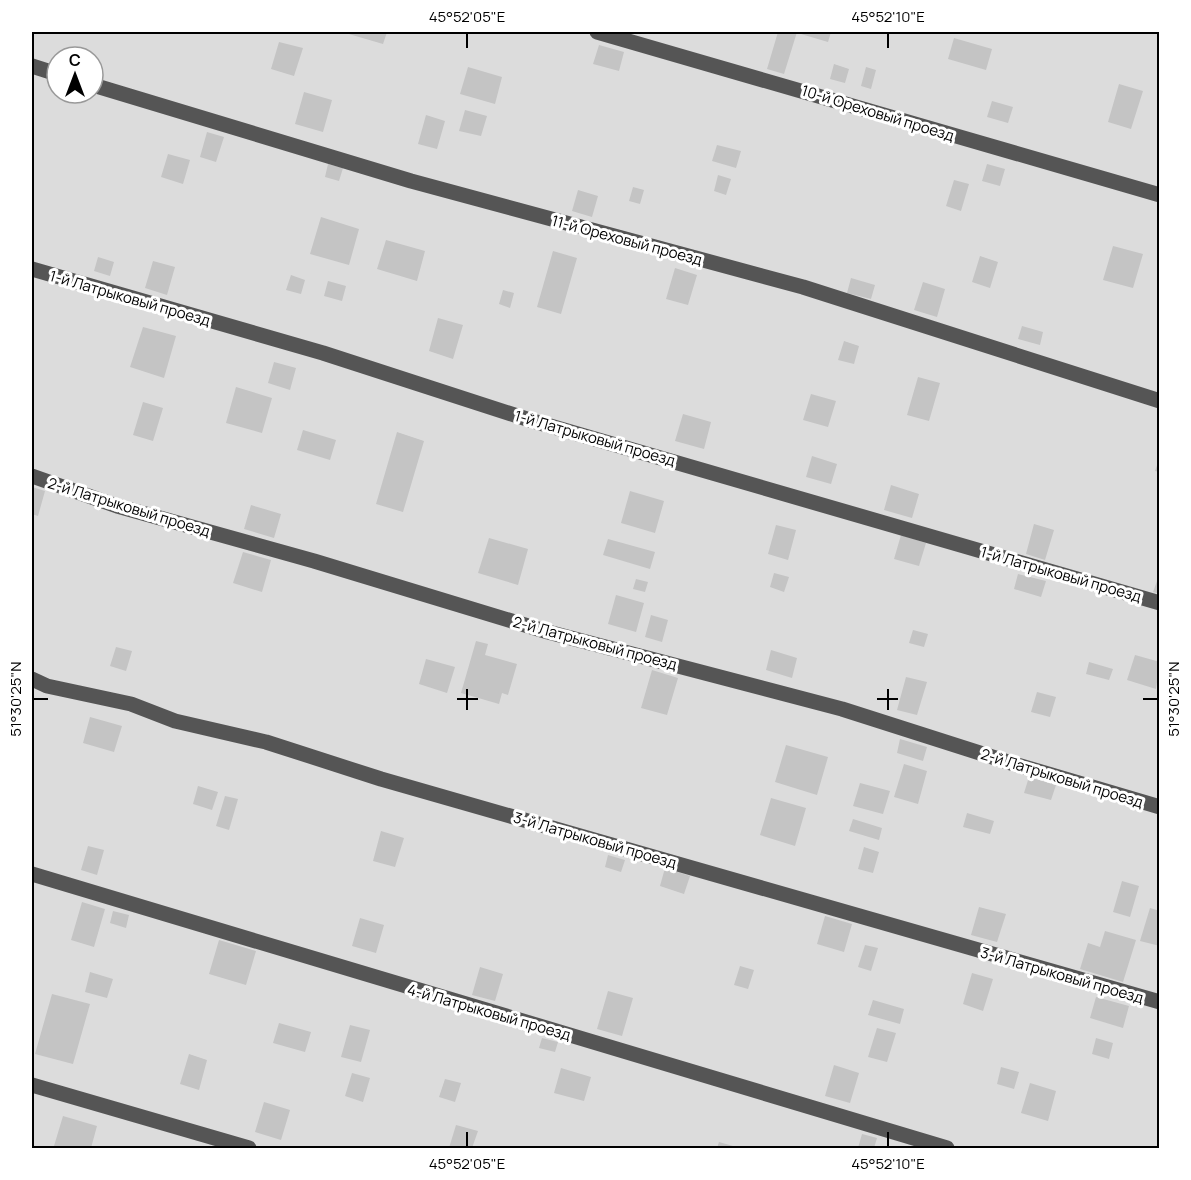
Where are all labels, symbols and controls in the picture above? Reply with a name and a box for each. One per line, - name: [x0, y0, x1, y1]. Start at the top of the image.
- text: 45°52'05"E: [429, 6, 505, 27]
- text: 45°52'10"E: [851, 6, 925, 27]
- north arrow: [45, 45, 105, 105]
- text: С: [69, 49, 81, 71]
- street label: 10-й Ореховый проезд: [799, 80, 957, 146]
- street label: 11-й Ореховый проезд: [549, 210, 705, 270]
- street label: 1-й Латрыковый проезд: [47, 265, 213, 331]
- street label: 1-й Латрыковый проезд: [512, 405, 678, 471]
- street label: 2-й Латрыковый проезд: [45, 472, 213, 542]
- street label: 1-й Латрыковый проезд: [978, 541, 1144, 607]
- street label: 2-й Латрыковый проезд: [511, 611, 679, 675]
- text: 51°30'25"N: [5, 661, 26, 737]
- text: 51°30'25"N: [1163, 661, 1184, 737]
- street label: 2-й Латрыковый проезд: [978, 743, 1146, 813]
- street label: 3-й Латрыковый проезд: [511, 807, 679, 873]
- street label: 3-й Латрыковый проезд: [978, 942, 1146, 1008]
- street label: 4-й Латрыковый проезд: [405, 979, 573, 1045]
- text: 45°52'05"E: [429, 1153, 505, 1174]
- text: 45°52'10"E: [851, 1153, 925, 1174]

